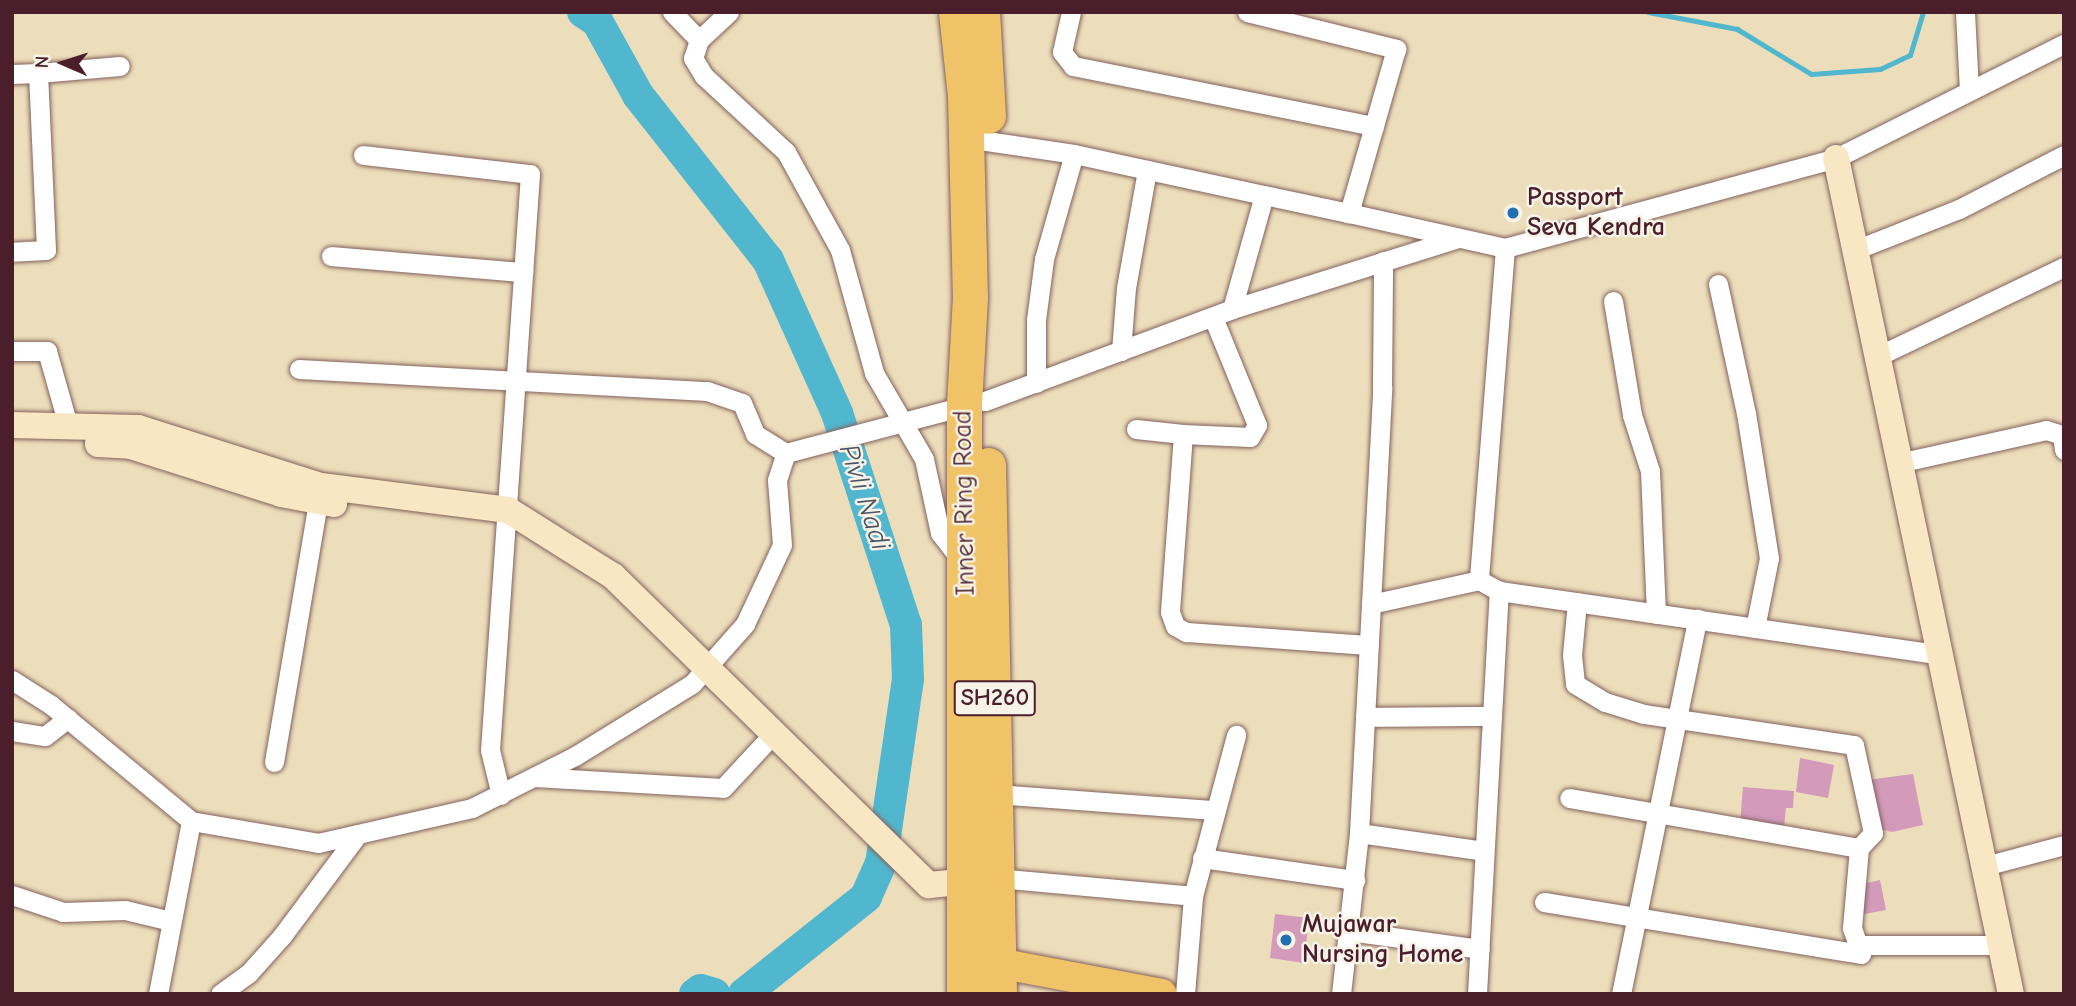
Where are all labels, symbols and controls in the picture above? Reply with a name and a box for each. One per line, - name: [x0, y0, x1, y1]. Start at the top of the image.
- north arrow: [28, 28, 98, 98]
- text: N: [31, 55, 53, 69]
- place label: Passport Seva Kendra: [1527, 182, 1665, 244]
- marker: Passport Seva Kendra: [1505, 205, 1521, 221]
- street label: Inner Ring Road: [948, 410, 982, 596]
- water label: Pivli Nadi: [832, 440, 898, 554]
- road number: SH260: [953, 678, 1037, 718]
- place label: Mujawar Nursing Home: [1302, 909, 1463, 970]
- marker: Mujawar Nursing Home: [1276, 930, 1296, 950]

